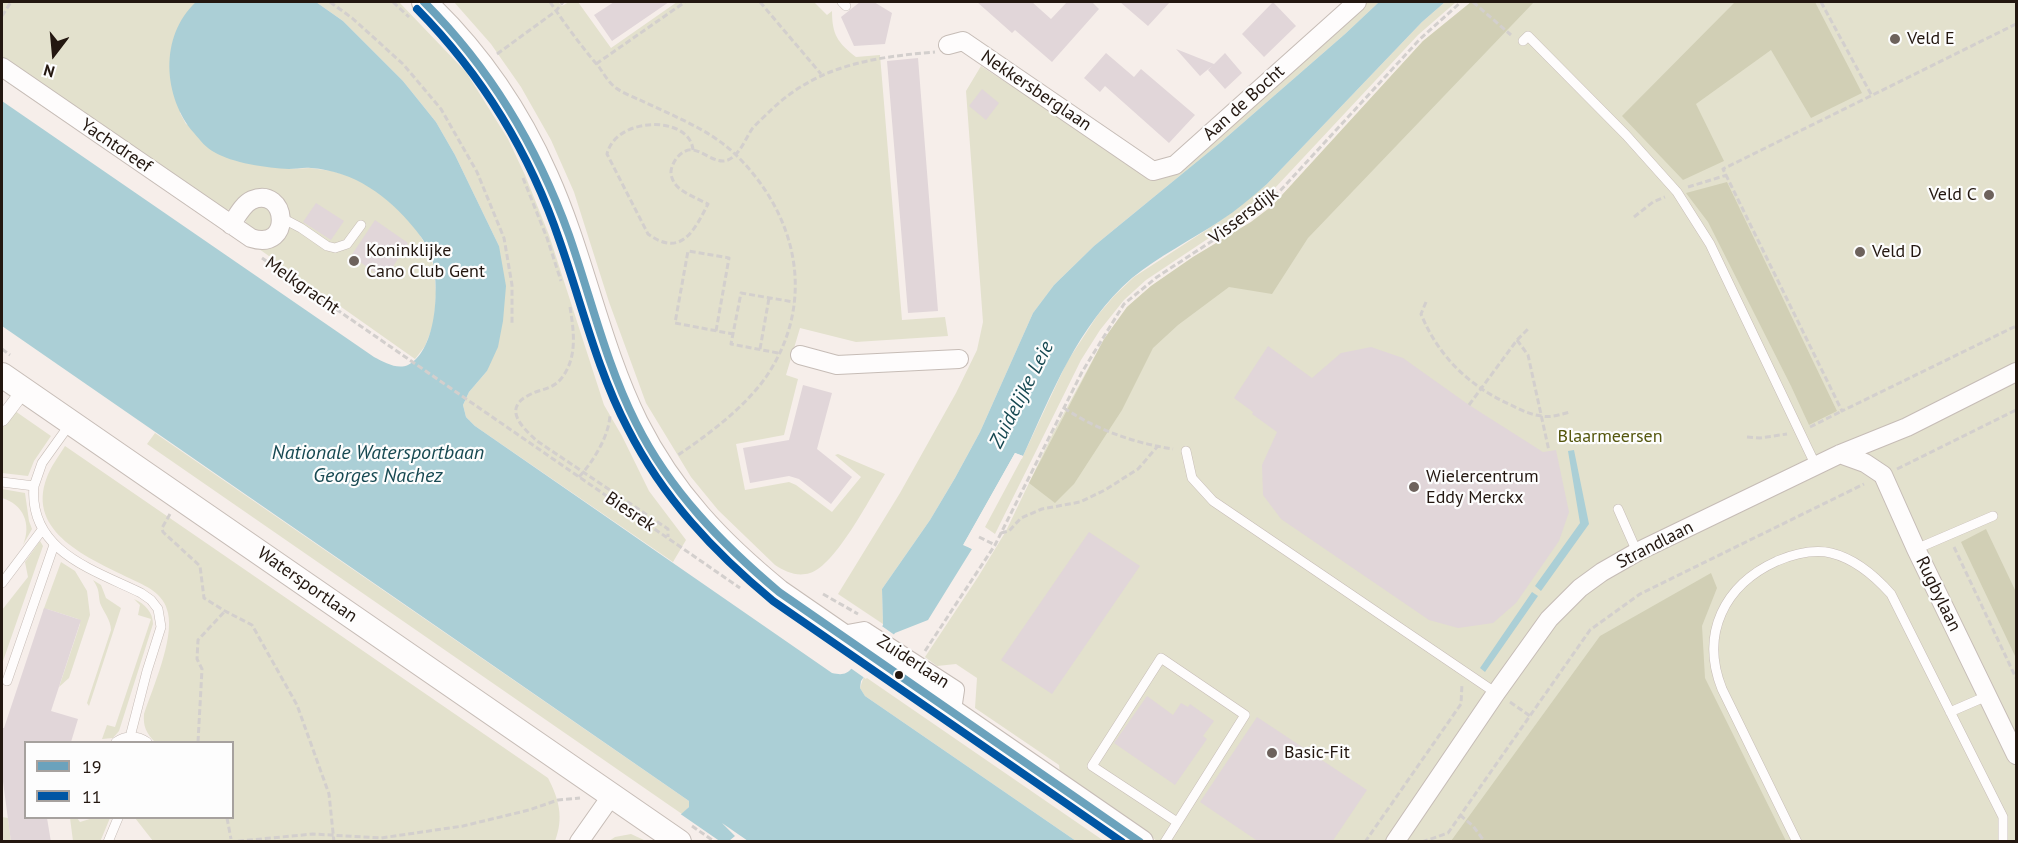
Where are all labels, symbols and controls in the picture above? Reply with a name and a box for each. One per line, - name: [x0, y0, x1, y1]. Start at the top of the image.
- north arrow: [24, 24, 84, 84]
- place label: Veld E: [1907, 28, 1955, 50]
- marker: Veld E: [1888, 32, 1902, 46]
- street label: Nekkersberglaan: [977, 46, 1095, 136]
- text: N: [41, 60, 57, 82]
- street label: Aan de Bocht: [1199, 61, 1289, 145]
- street label: Yachtdreef: [76, 114, 156, 178]
- street label: Vissersdijk: [1205, 183, 1283, 249]
- place label: Veld C: [1929, 184, 1977, 206]
- marker: Veld C: [1982, 188, 1996, 202]
- place label: Koninklijke Cano Club Gent: [366, 240, 485, 282]
- place label: Veld D: [1872, 241, 1922, 263]
- marker: Veld D: [1853, 245, 1867, 259]
- street label: Melkgracht: [261, 253, 343, 319]
- marker: Koninklijke Cano Club Gent: [347, 254, 361, 268]
- water label: Zuidelijke Leie: [985, 338, 1059, 452]
- park label: Blaarmeersen: [1557, 426, 1663, 448]
- water label: Nationale Watersportbaan Georges Nachez: [272, 441, 484, 488]
- place label: Wielercentrum Eddy Merckx: [1426, 466, 1539, 508]
- marker: Wielercentrum Eddy Merckx: [1407, 480, 1421, 494]
- street label: Biesrek: [601, 487, 659, 537]
- street label: Strandlaan: [1613, 516, 1697, 574]
- street label: Watersportlaan: [253, 543, 361, 627]
- street label: Rugbylaan: [1911, 553, 1965, 635]
- street label: Zuiderlaan: [873, 631, 953, 693]
- unlabelled marker: [893, 669, 905, 681]
- legend: [24, 741, 234, 819]
- place label: Basic-Fit: [1284, 742, 1350, 764]
- marker: Basic-Fit: [1265, 746, 1279, 760]
- text: 19: [82, 755, 102, 778]
- text: 11: [82, 785, 102, 808]

